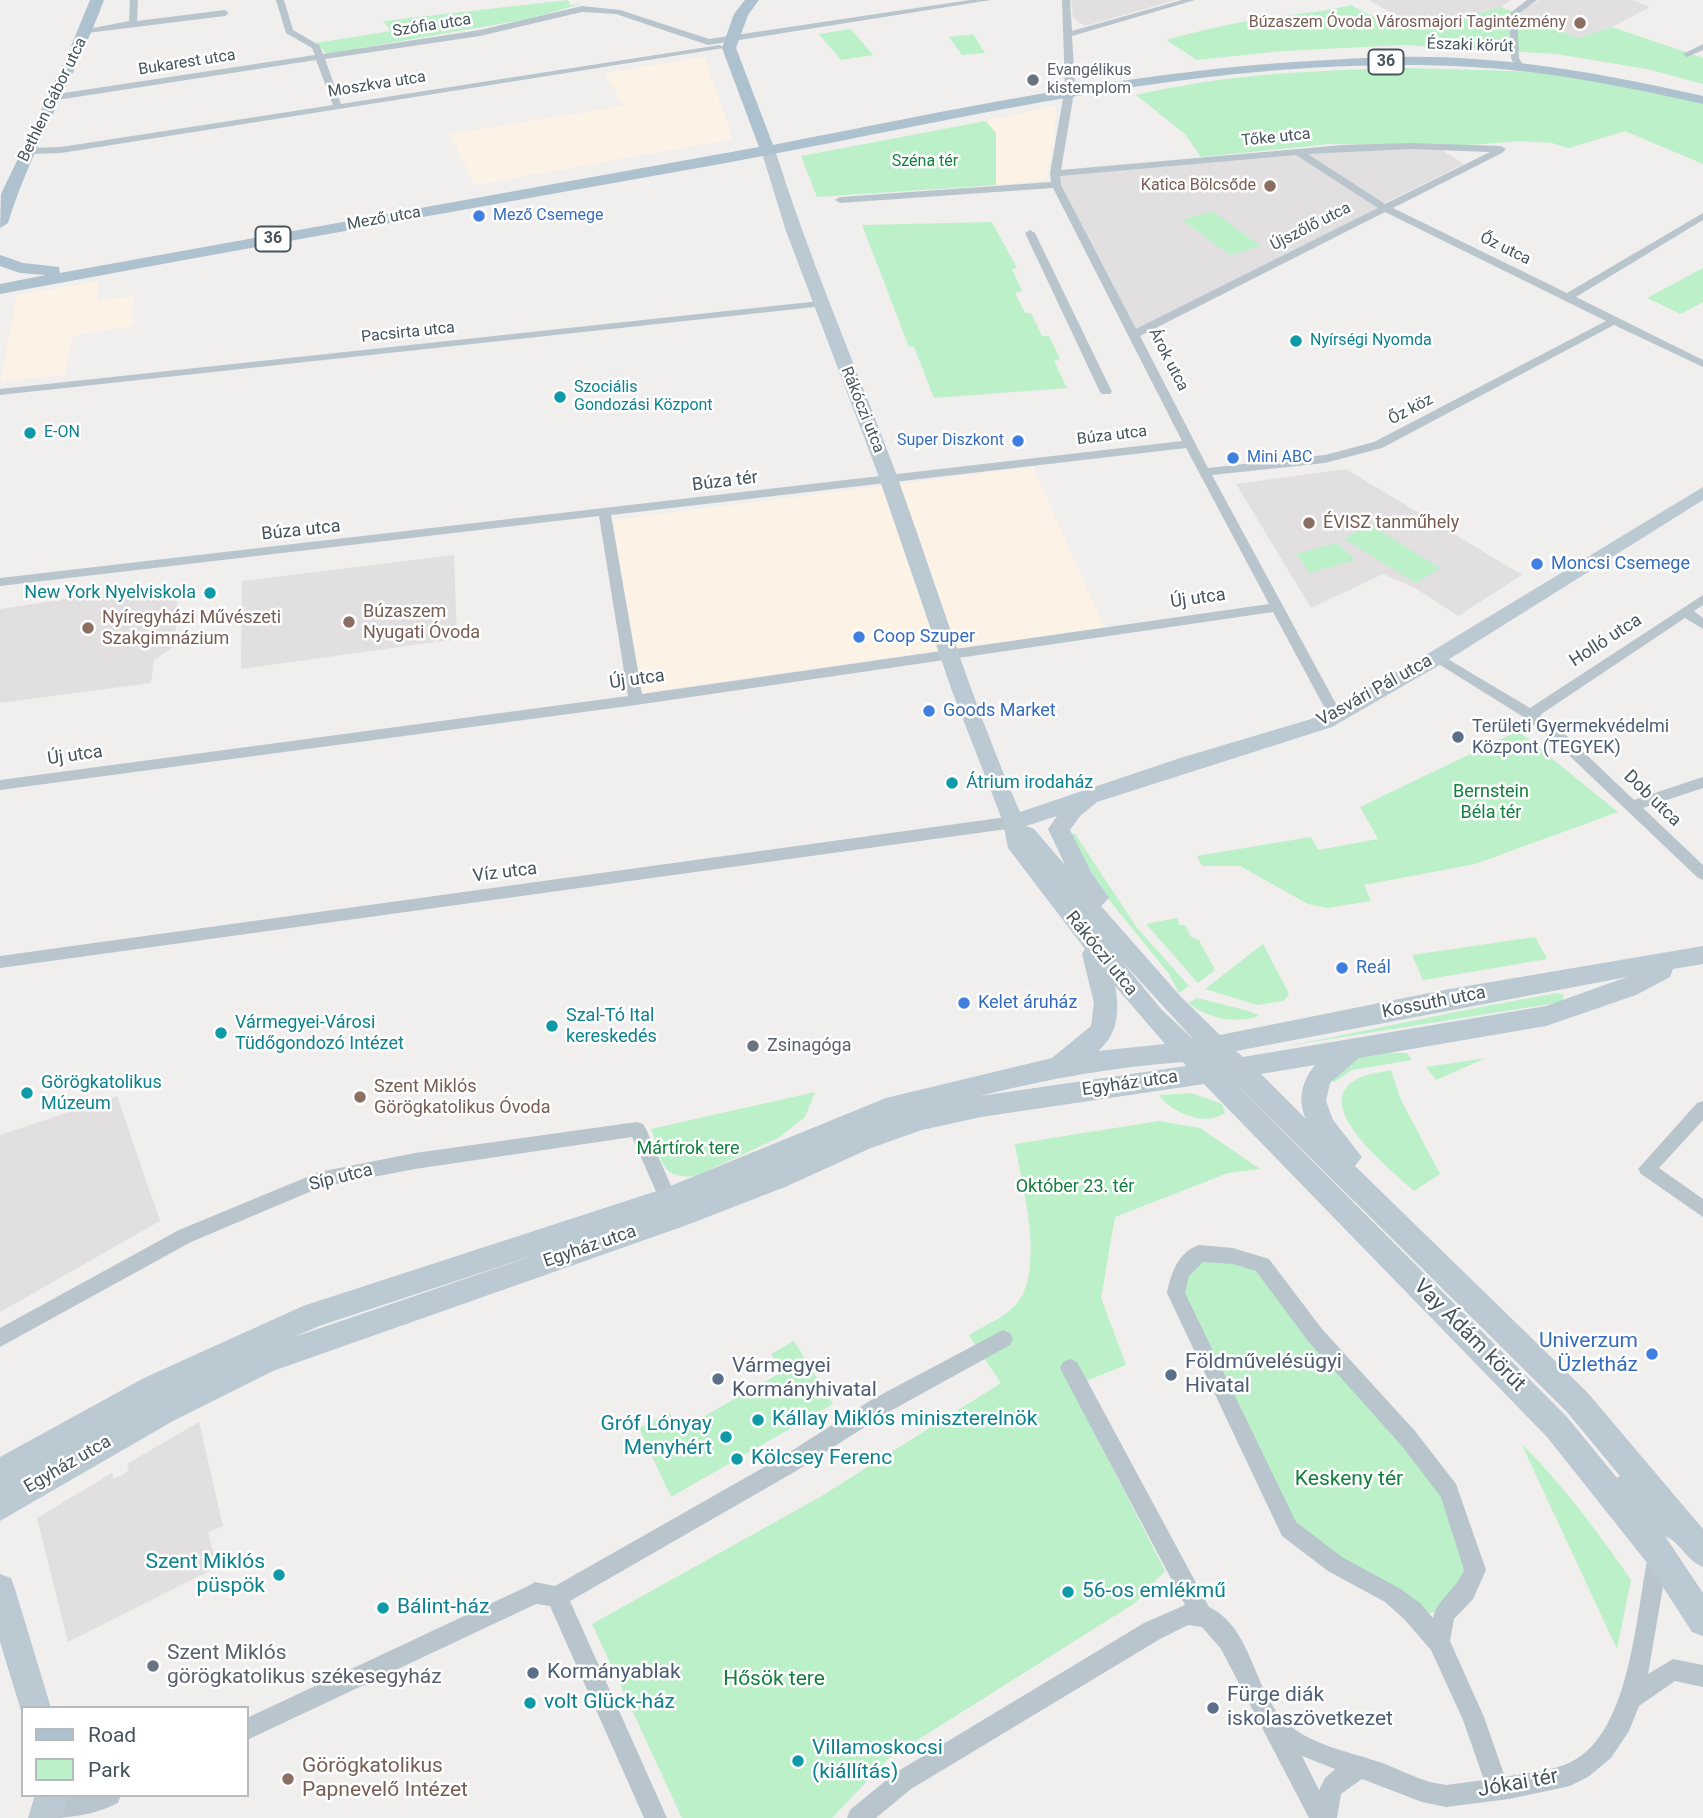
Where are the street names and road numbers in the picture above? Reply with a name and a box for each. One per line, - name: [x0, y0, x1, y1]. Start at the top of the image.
- street label: Szófia utca: [391, 10, 473, 42]
- street label: Bethlen Gábor utca: [15, 35, 91, 165]
- street label: Északi körút: [1426, 35, 1514, 57]
- street label: Bukarest utca: [137, 46, 237, 80]
- road number: 36: [1368, 50, 1404, 74]
- street label: Moszkva utca: [327, 68, 427, 102]
- street label: Tőke utca: [1240, 125, 1312, 151]
- street label: Újszőlő utca: [1268, 199, 1354, 255]
- street label: Mező utca: [346, 203, 422, 235]
- road number: 36: [256, 227, 290, 252]
- street label: Őz utca: [1477, 229, 1533, 269]
- street label: Pacsirta utca: [360, 319, 456, 347]
- street label: Árok utca: [1144, 325, 1192, 395]
- street label: Rákóczi utca: [836, 364, 888, 456]
- street label: Őz köz: [1385, 390, 1437, 430]
- street label: Búza utca: [1076, 422, 1148, 450]
- street label: Búza tér: [691, 467, 759, 497]
- street label: Búza utca: [260, 516, 342, 546]
- street label: Új utca: [1169, 584, 1227, 614]
- street label: Holló utca: [1566, 610, 1646, 672]
- street label: Vasvári Pál utca: [1314, 650, 1436, 732]
- street label: Új utca: [608, 665, 666, 695]
- street label: Új utca: [46, 741, 104, 771]
- street label: Dob utca: [1619, 766, 1685, 832]
- street label: Víz utca: [472, 858, 538, 888]
- street label: Rákóczi utca: [1060, 907, 1142, 1001]
- street label: Kossuth utca: [1380, 982, 1488, 1024]
- street label: Egyház utca: [1081, 1067, 1179, 1101]
- street label: Síp utca: [307, 1160, 375, 1196]
- street label: Egyház utca: [541, 1221, 639, 1273]
- street label: Vay Ádám körút: [1408, 1275, 1530, 1397]
- street label: Egyház utca: [21, 1431, 115, 1499]
- street label: Jókai tér: [1476, 1765, 1560, 1803]

